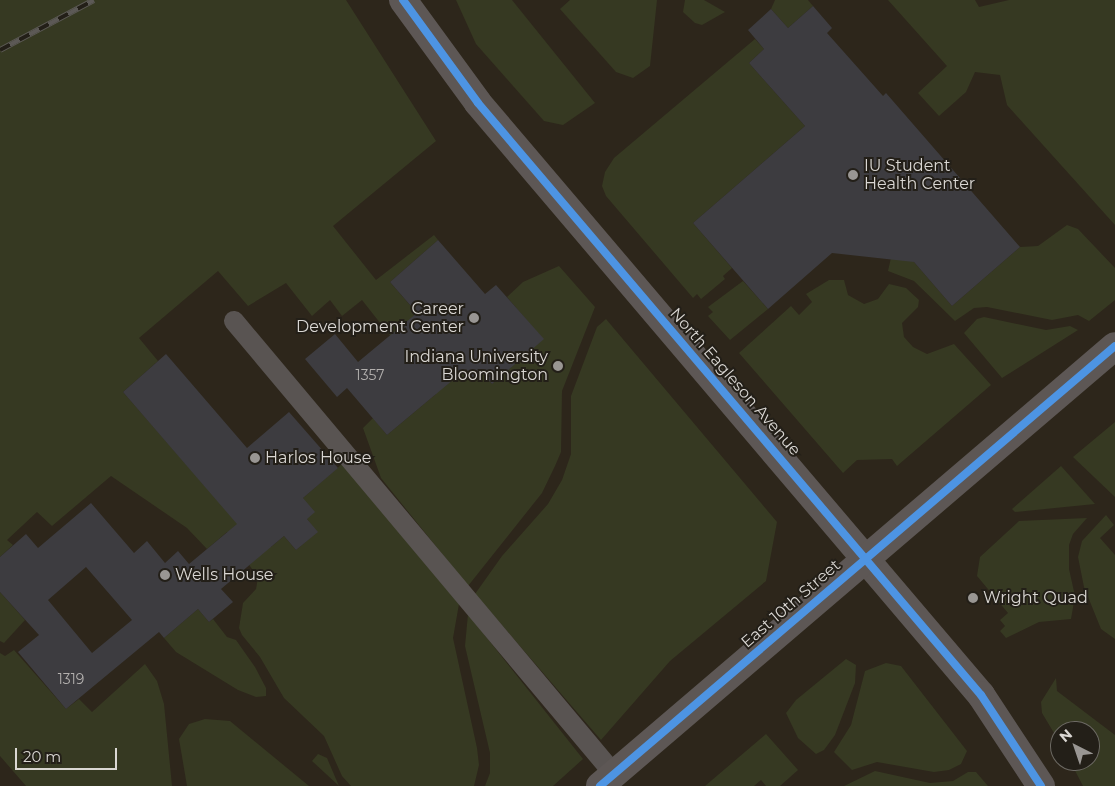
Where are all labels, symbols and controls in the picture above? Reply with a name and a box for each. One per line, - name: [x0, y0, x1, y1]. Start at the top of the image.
- place label: IU Student Health Center: [864, 156, 975, 194]
- marker: IU Student Health Center: [846, 168, 860, 182]
- place label: Career Development Center: [296, 299, 464, 337]
- street label: North Eagleson Avenue: [666, 304, 804, 460]
- marker: Career Development Center: [468, 312, 480, 324]
- place label: Indiana University Bloomington: [404, 347, 548, 385]
- marker: Indiana University Bloomington: [552, 360, 564, 372]
- house number: 1357: [356, 367, 384, 383]
- place label: Harlos House: [265, 448, 371, 468]
- marker: Harlos House: [249, 452, 261, 464]
- street label: East 10th Street: [738, 556, 844, 652]
- place label: Wells House: [175, 565, 273, 585]
- marker: Wells House: [159, 569, 171, 581]
- place label: Wright Quad: [983, 588, 1088, 608]
- marker: Wright Quad: [967, 592, 979, 604]
- house number: 1319: [58, 671, 84, 687]
- north arrow: [1050, 721, 1100, 771]
- text: N: [1056, 725, 1076, 746]
- scale bar: [18, 738, 120, 770]
- text: 20 m: [23, 747, 61, 766]

